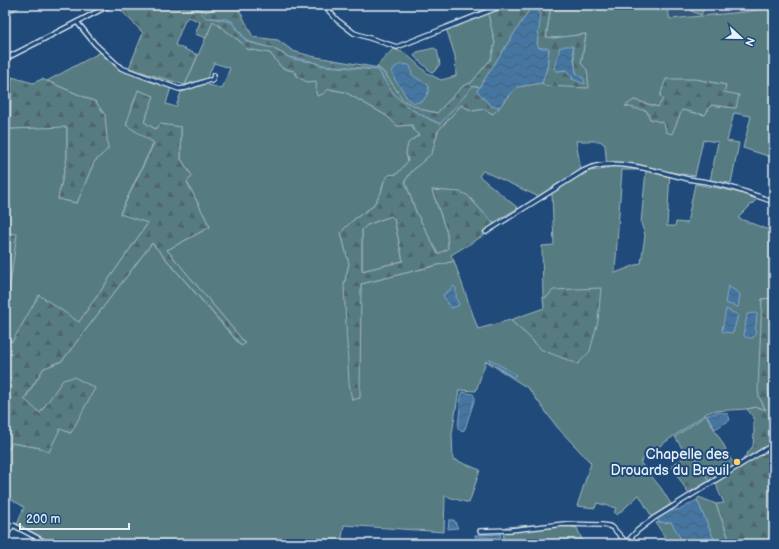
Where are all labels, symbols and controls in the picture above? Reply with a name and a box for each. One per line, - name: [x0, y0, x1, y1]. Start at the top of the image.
- north arrow: [721, 18, 761, 58]
- text: N: [742, 35, 757, 48]
- place label: Chapelle des Drouards du Breuil: [611, 446, 729, 479]
- marker: Chapelle des Drouards du Breuil: [732, 457, 742, 467]
- scale bar: [20, 505, 129, 531]
- text: 200 m: [26, 512, 60, 527]

